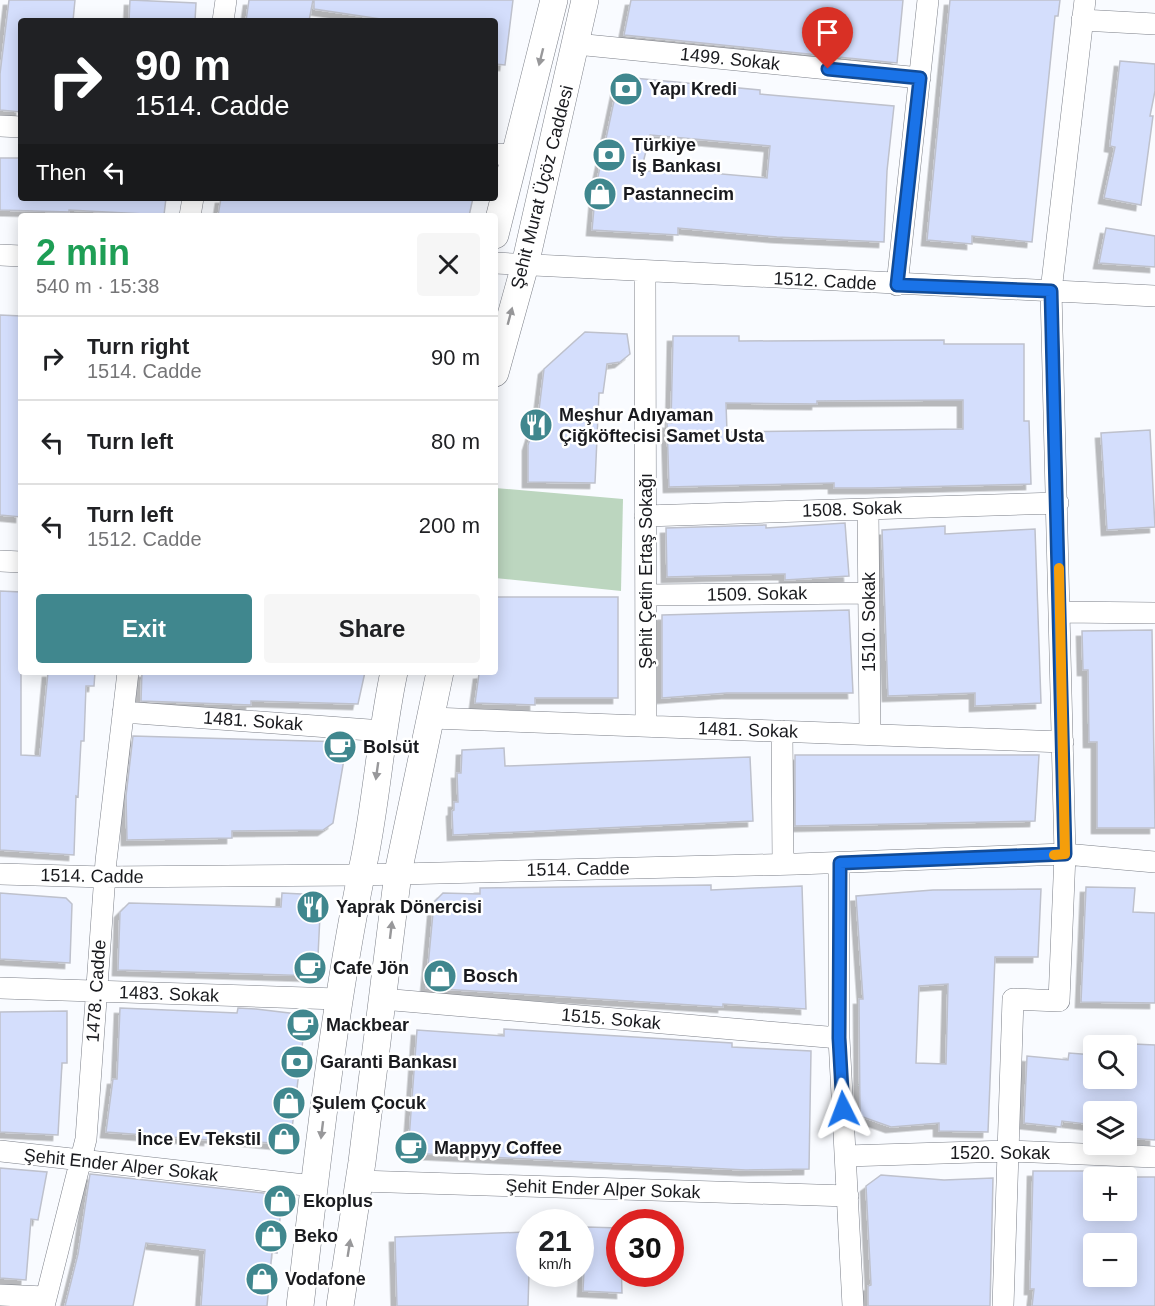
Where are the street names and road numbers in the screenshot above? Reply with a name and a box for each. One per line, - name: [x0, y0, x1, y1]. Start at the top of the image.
- street label: 1499. Sokak: [679, 44, 782, 74]
- street label: Şehit Murat Üçöz Caddesi: [507, 83, 577, 291]
- street label: 1512. Cadde: [773, 268, 877, 294]
- street label: Şehit Çetin Ertaş Sokağı: [636, 473, 656, 669]
- street label: 1508. Sokak: [802, 497, 903, 521]
- street label: 1510. Sokak: [859, 571, 879, 672]
- street label: 1509. Sokak: [707, 583, 808, 605]
- street label: 1481. Sokak: [202, 708, 305, 735]
- street label: 1481. Sokak: [698, 718, 799, 742]
- street label: 1514. Cadde: [526, 858, 630, 880]
- street label: 1514. Cadde: [40, 865, 144, 887]
- street label: 1478. Cadde: [82, 939, 110, 1043]
- street label: 1483. Sokak: [119, 982, 220, 1006]
- street label: 1515. Sokak: [560, 1005, 663, 1033]
- street label: 1520. Sokak: [950, 1143, 1051, 1163]
- street label: Şehit Ender Alper Sokak: [23, 1145, 220, 1185]
- street label: Şehit Ender Alper Sokak: [505, 1176, 702, 1202]

